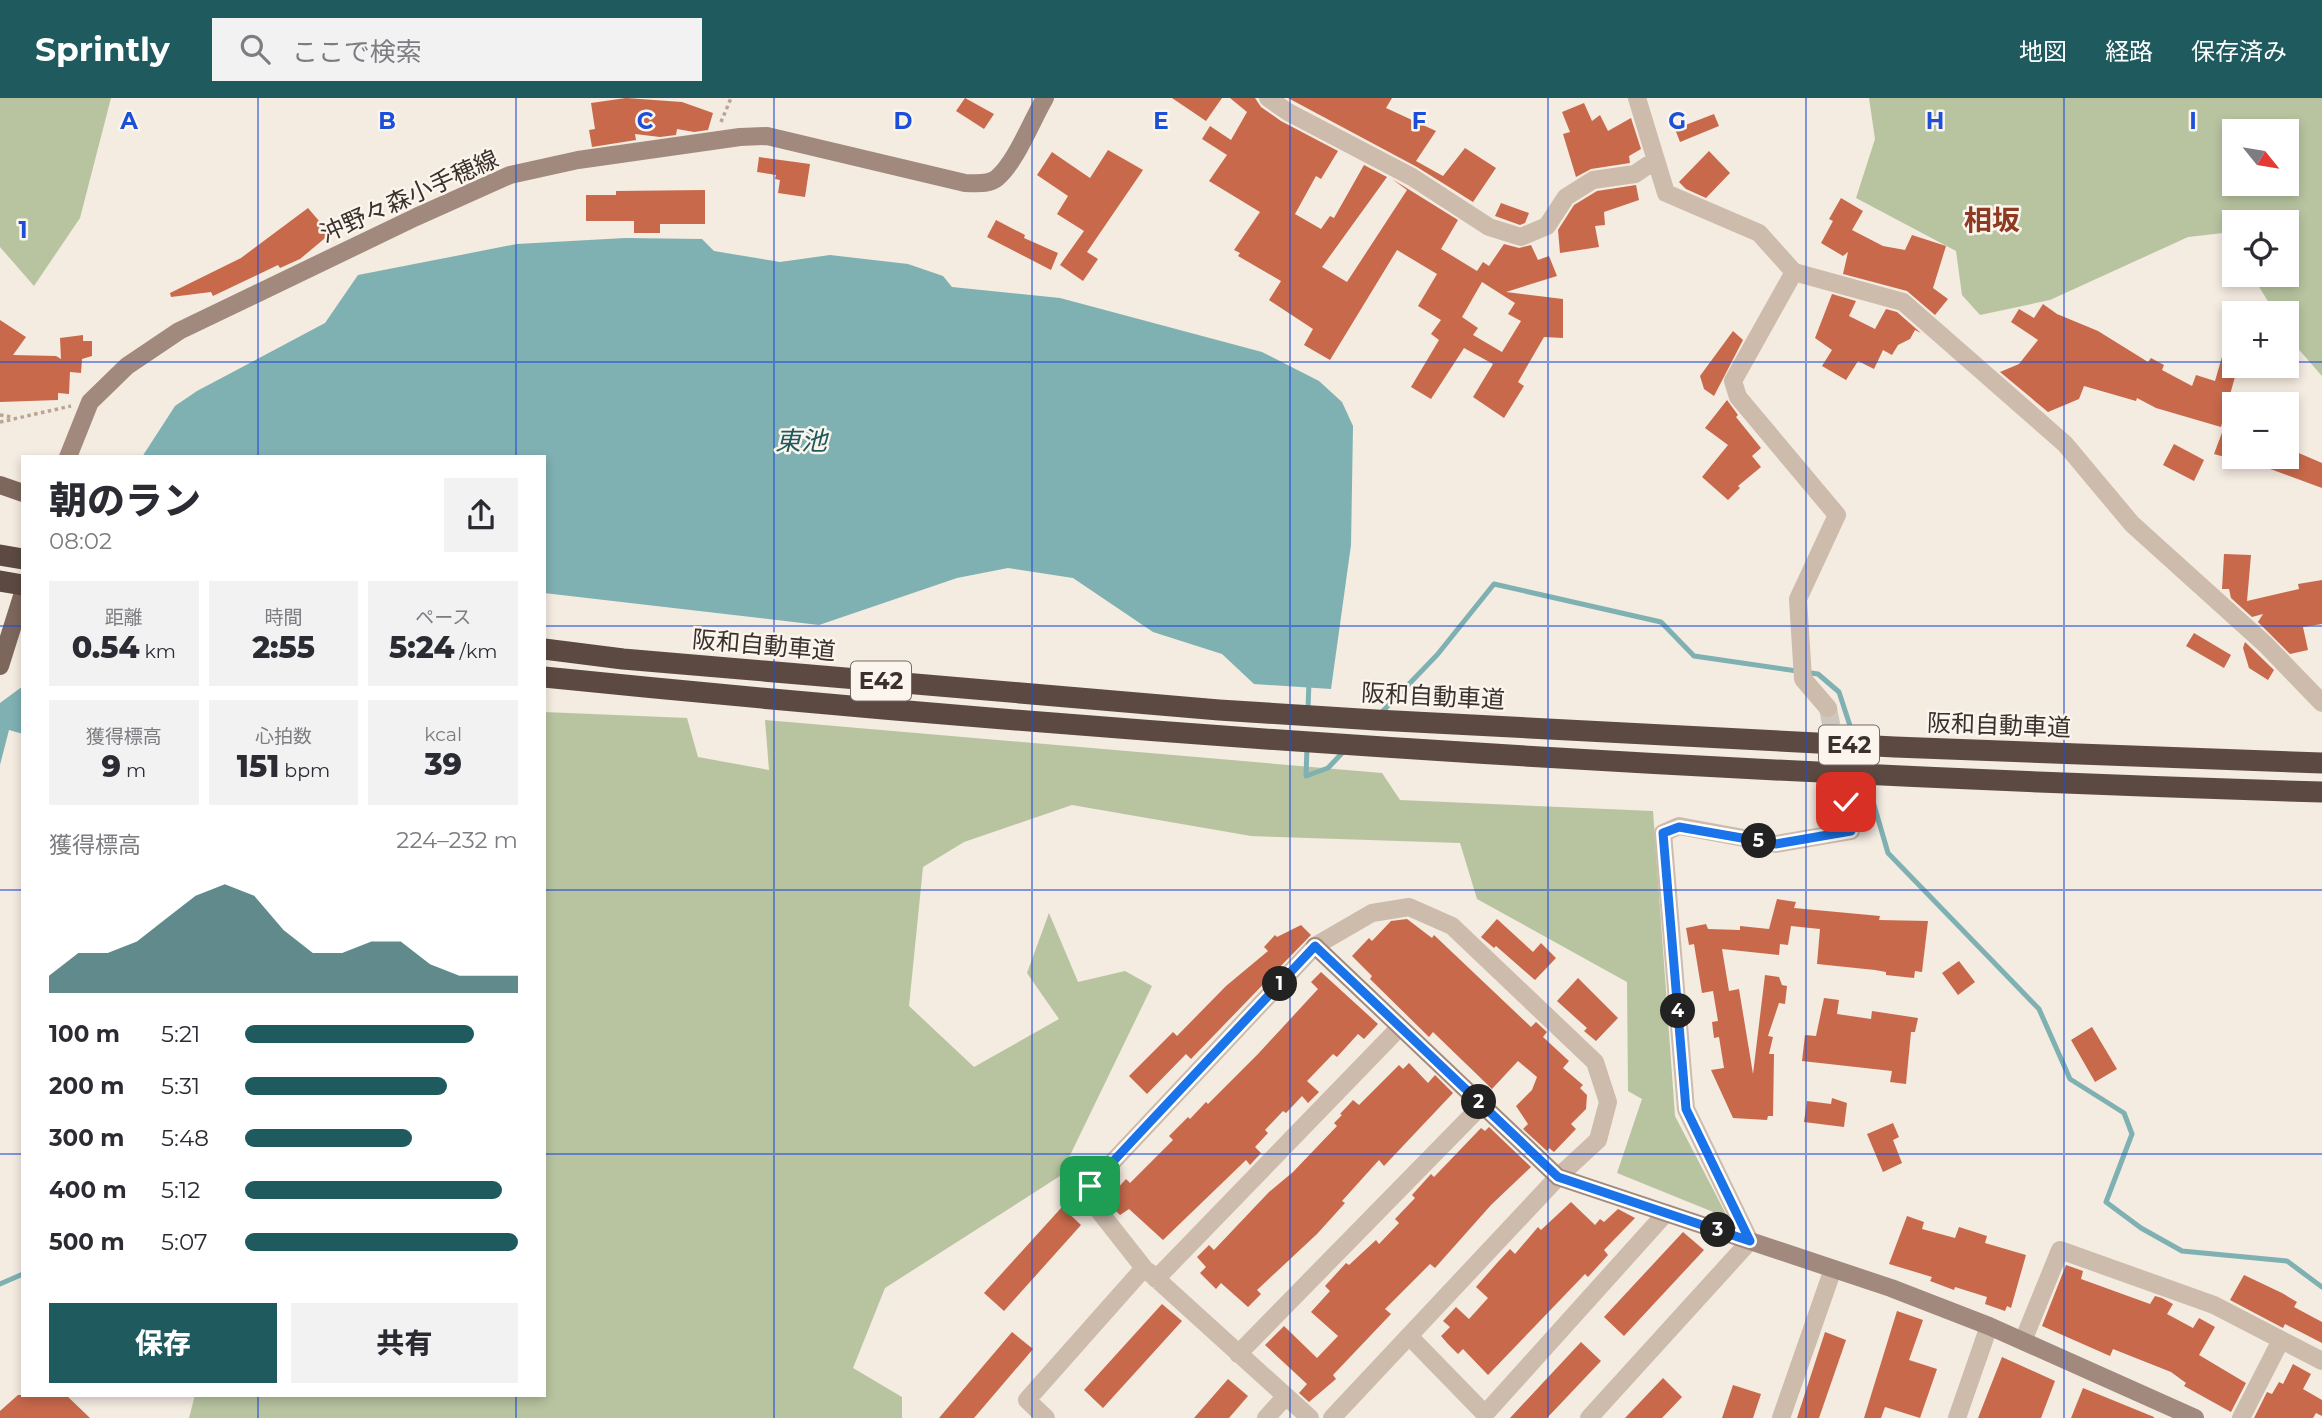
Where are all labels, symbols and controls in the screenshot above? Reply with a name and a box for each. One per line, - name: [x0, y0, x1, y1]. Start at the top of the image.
- search box: [212, 18, 702, 81]
- text: Sprintly: [35, 29, 170, 69]
- icon: search: [236, 30, 274, 68]
- text: ここで検索: [292, 36, 422, 68]
- text: 地図: [2019, 37, 2067, 66]
- text: 経路: [2105, 37, 2153, 66]
- text: 保存済み: [2191, 37, 2287, 66]
- text: A: [119, 107, 138, 135]
- text: B: [378, 107, 396, 135]
- text: C: [637, 107, 654, 135]
- text: D: [894, 107, 913, 135]
- text: E: [1153, 107, 1169, 135]
- text: F: [1412, 107, 1427, 135]
- text: G: [1668, 107, 1686, 135]
- text: H: [1926, 107, 1944, 135]
- text: I: [2189, 107, 2197, 135]
- north arrow: [2222, 119, 2300, 196]
- map controls: [2222, 119, 2299, 469]
- street label: 沖野々森小手穂線: [315, 144, 503, 248]
- district label: 相坂: [1964, 203, 2020, 237]
- button: locate: [2222, 210, 2299, 287]
- text: 1: [18, 216, 28, 244]
- button: +: [2222, 301, 2299, 378]
- button: −: [2222, 392, 2299, 469]
- water label: 東池: [775, 425, 830, 457]
- text: 朝のラン: [49, 477, 201, 524]
- button: share: [444, 478, 518, 552]
- text: 08:02: [49, 527, 112, 555]
- text: 距離: [105, 606, 143, 629]
- text: 時間: [264, 606, 303, 629]
- text: ペース: [415, 606, 471, 629]
- street label: 阪和自動車道: [691, 624, 837, 666]
- text: 0.54: [72, 629, 140, 666]
- text: 2:55: [252, 629, 315, 666]
- text: 5:24: [389, 629, 455, 666]
- text: km: [140, 640, 176, 663]
- text: /km: [455, 640, 497, 663]
- road number: E42: [851, 662, 911, 701]
- street label: 阪和自動車道: [1360, 678, 1506, 714]
- street label: 阪和自動車道: [1927, 708, 2071, 742]
- text: kcal: [424, 723, 462, 746]
- text: 獲得標高: [86, 725, 162, 748]
- text: 心拍数: [255, 725, 312, 748]
- road number: E42: [1819, 726, 1879, 764]
- text: 39: [424, 746, 462, 783]
- text: 9: [102, 748, 121, 785]
- text: 151: [237, 748, 279, 785]
- text: m: [121, 759, 146, 782]
- text: bpm: [279, 759, 330, 782]
- pin: [1816, 772, 1876, 832]
- icon: check: [1827, 783, 1865, 821]
- pin: 5: [1742, 824, 1776, 858]
- text: 224–232 m: [396, 826, 518, 854]
- text: 5: [1753, 829, 1764, 852]
- text: 獲得標高: [49, 831, 141, 859]
- pin: 1: [1262, 966, 1298, 1001]
- text: 1: [1276, 972, 1283, 995]
- pin: 4: [1660, 993, 1696, 1028]
- text: 4: [1671, 999, 1684, 1022]
- text: 100 m: [49, 1020, 120, 1048]
- text: 5:21: [161, 1020, 200, 1048]
- text: 200 m: [49, 1072, 124, 1100]
- text: 5:31: [161, 1072, 200, 1100]
- pin: 2: [1462, 1084, 1496, 1119]
- text: 2: [1473, 1090, 1484, 1113]
- text: 300 m: [49, 1124, 125, 1152]
- text: 5:48: [161, 1124, 209, 1152]
- pin: [1060, 1156, 1120, 1216]
- icon: arrive: [1071, 1167, 1109, 1205]
- text: 400 m: [49, 1176, 127, 1204]
- text: 5:12: [161, 1176, 200, 1204]
- pin: 3: [1700, 1212, 1736, 1248]
- text: 3: [1712, 1218, 1723, 1241]
- text: 500 m: [49, 1228, 125, 1256]
- text: 5:07: [161, 1228, 208, 1256]
- button: 保存: [49, 1303, 277, 1383]
- button: 共有: [291, 1303, 518, 1383]

